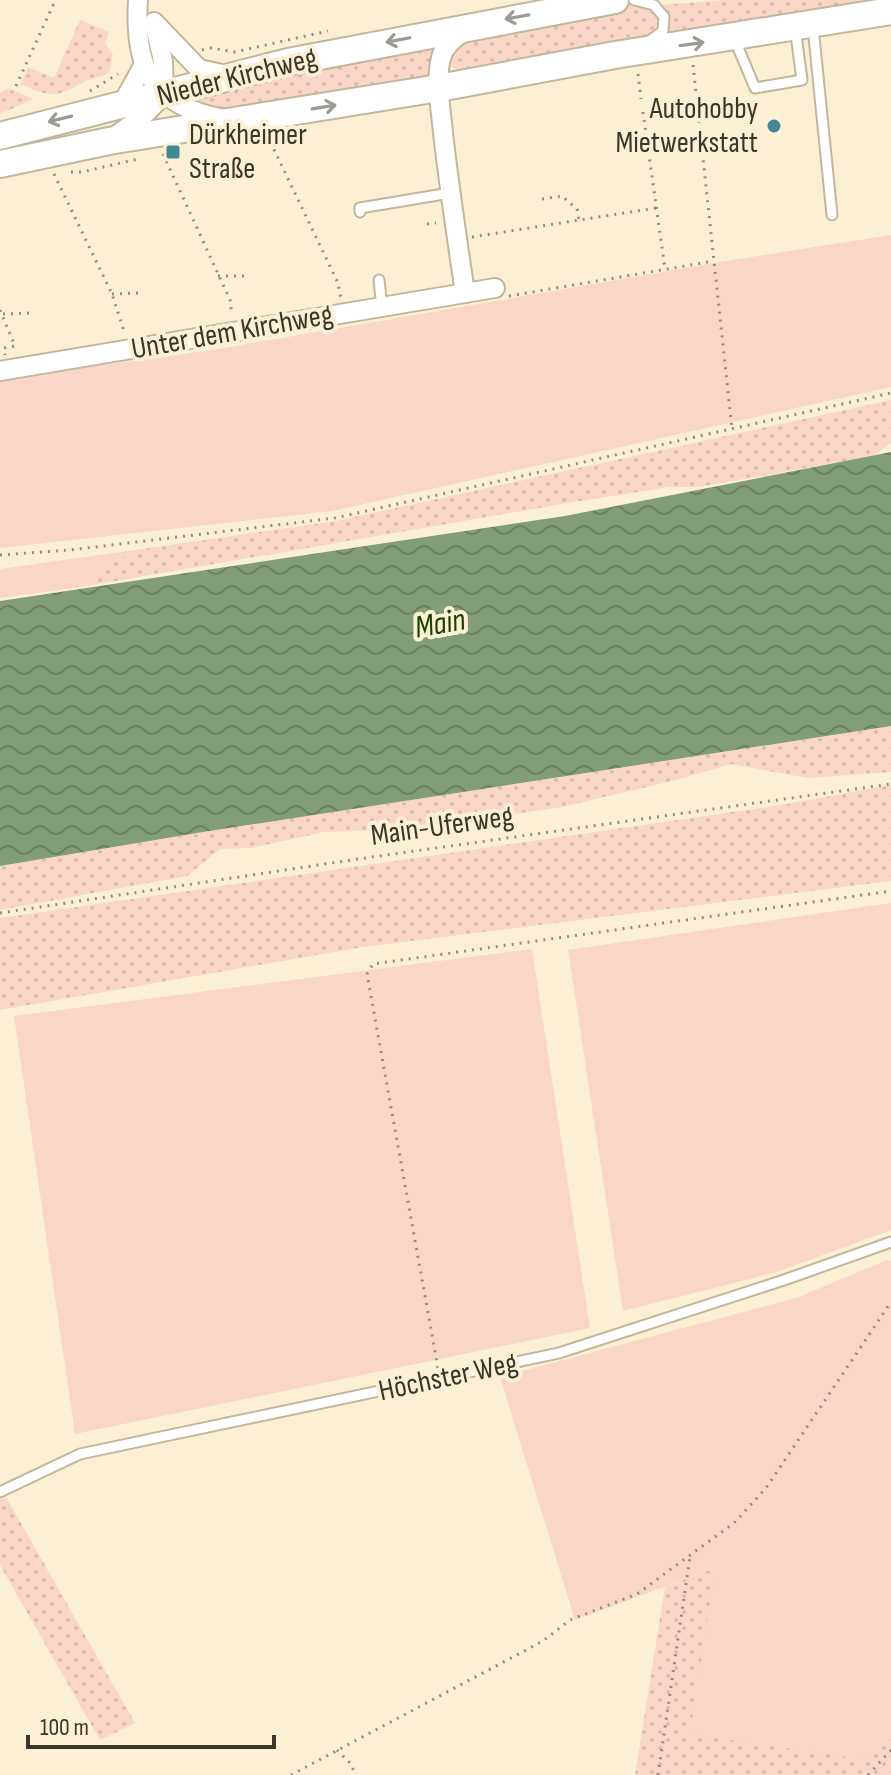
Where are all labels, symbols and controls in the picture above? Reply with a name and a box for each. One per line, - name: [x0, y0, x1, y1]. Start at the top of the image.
- one-way arrow: [505, 11, 530, 26]
- one-way arrow: [386, 33, 411, 48]
- one-way arrow: [679, 36, 705, 51]
- street label: Nieder Kirchweg: [153, 40, 321, 114]
- place label: Autohobby Mietwerkstatt: [615, 91, 758, 161]
- one-way arrow: [311, 98, 336, 113]
- one-way arrow: [48, 113, 74, 128]
- place label: Dürkheimer Straße: [189, 117, 307, 187]
- marker: Autohobby Mietwerkstatt: [765, 117, 783, 135]
- marker: Dürkheimer Straße: [164, 143, 182, 161]
- street label: Unter dem Kirchweg: [129, 297, 335, 367]
- water label: Main: [412, 600, 468, 648]
- street label: Main-Uferweg: [368, 798, 516, 854]
- street label: Höchster Weg: [375, 1345, 521, 1409]
- scale bar: [28, 1699, 274, 1749]
- text: 100 m: [40, 1713, 89, 1742]

